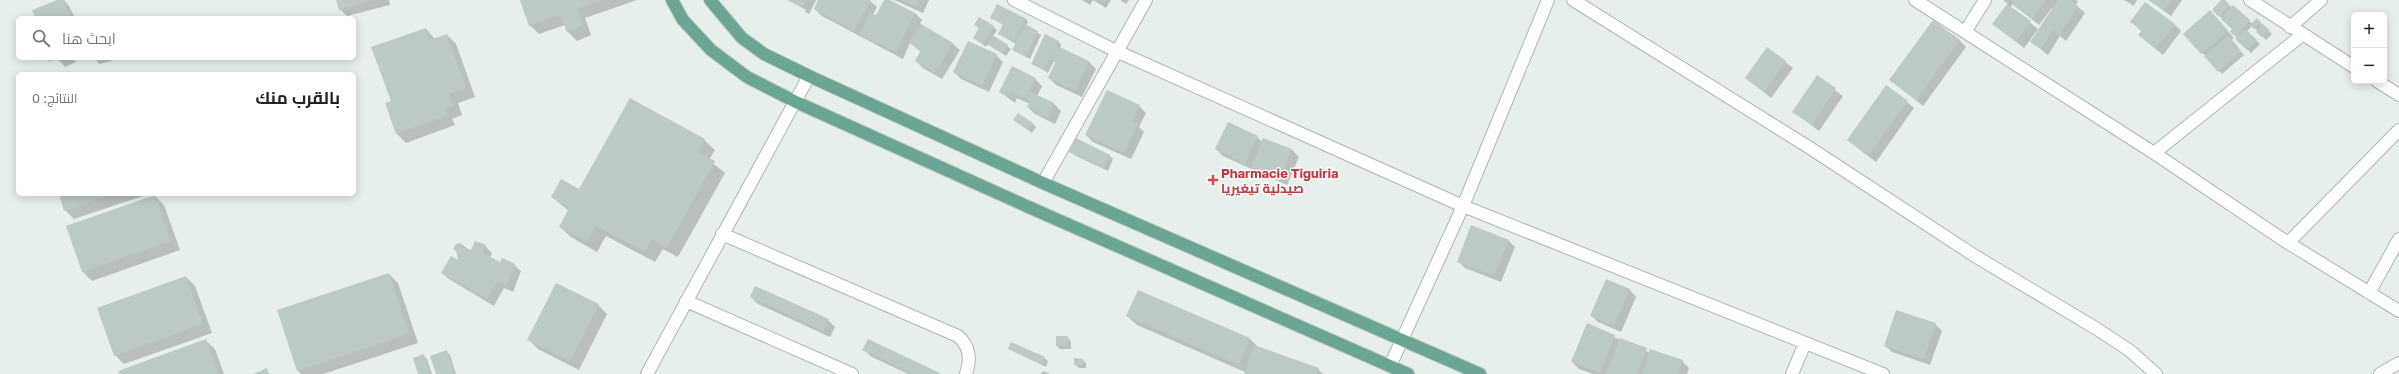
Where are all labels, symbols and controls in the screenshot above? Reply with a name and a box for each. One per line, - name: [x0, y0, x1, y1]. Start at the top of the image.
- map controls: [2351, 12, 2387, 84]
- button: +: [2351, 12, 2387, 48]
- search box: [16, 16, 356, 60]
- icon: search: [30, 27, 52, 49]
- text: ابحث هنا: [62, 29, 116, 47]
- button: −: [2351, 48, 2387, 84]
- text: بالقرب منك: [256, 87, 340, 108]
- text: النتائج: 0: [32, 90, 77, 106]
- place label: Pharmacie Tiguiria صيدلية تيغيريا: [1221, 165, 1339, 196]
- marker: Pharmacie Tiguiria صيدلية تيغيريا: [1208, 175, 1218, 185]

